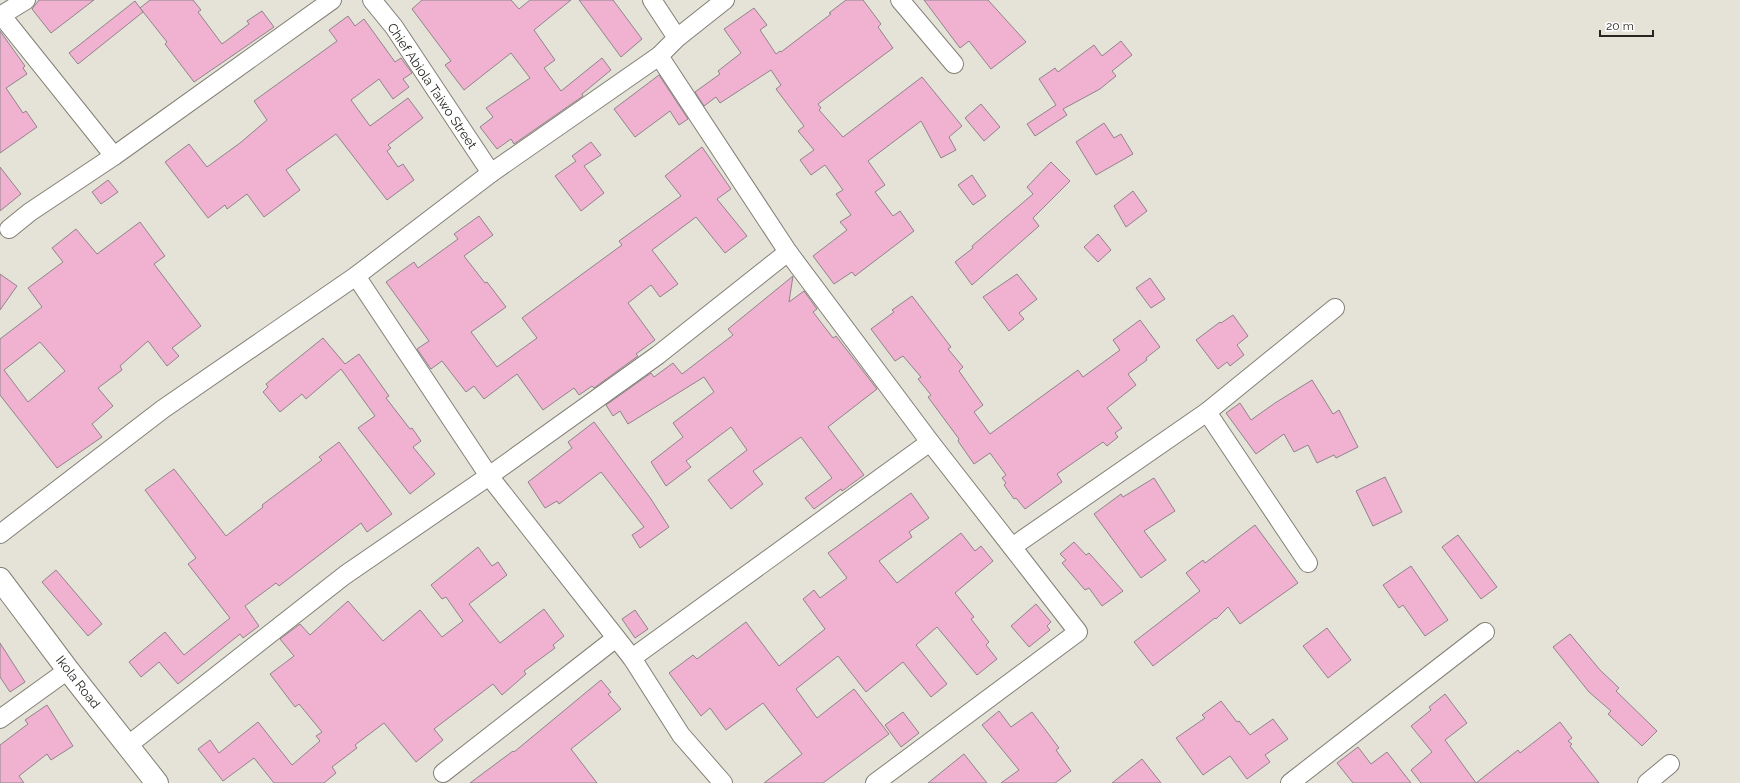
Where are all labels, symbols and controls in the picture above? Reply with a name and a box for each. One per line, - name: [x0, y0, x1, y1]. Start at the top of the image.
- scale bar: [1600, 12, 1653, 38]
- text: 20 m: [1606, 19, 1634, 33]
- street label: Chief Abiola Taiwo Street: [384, 20, 480, 152]
- street label: Ikola Road: [53, 653, 103, 711]

